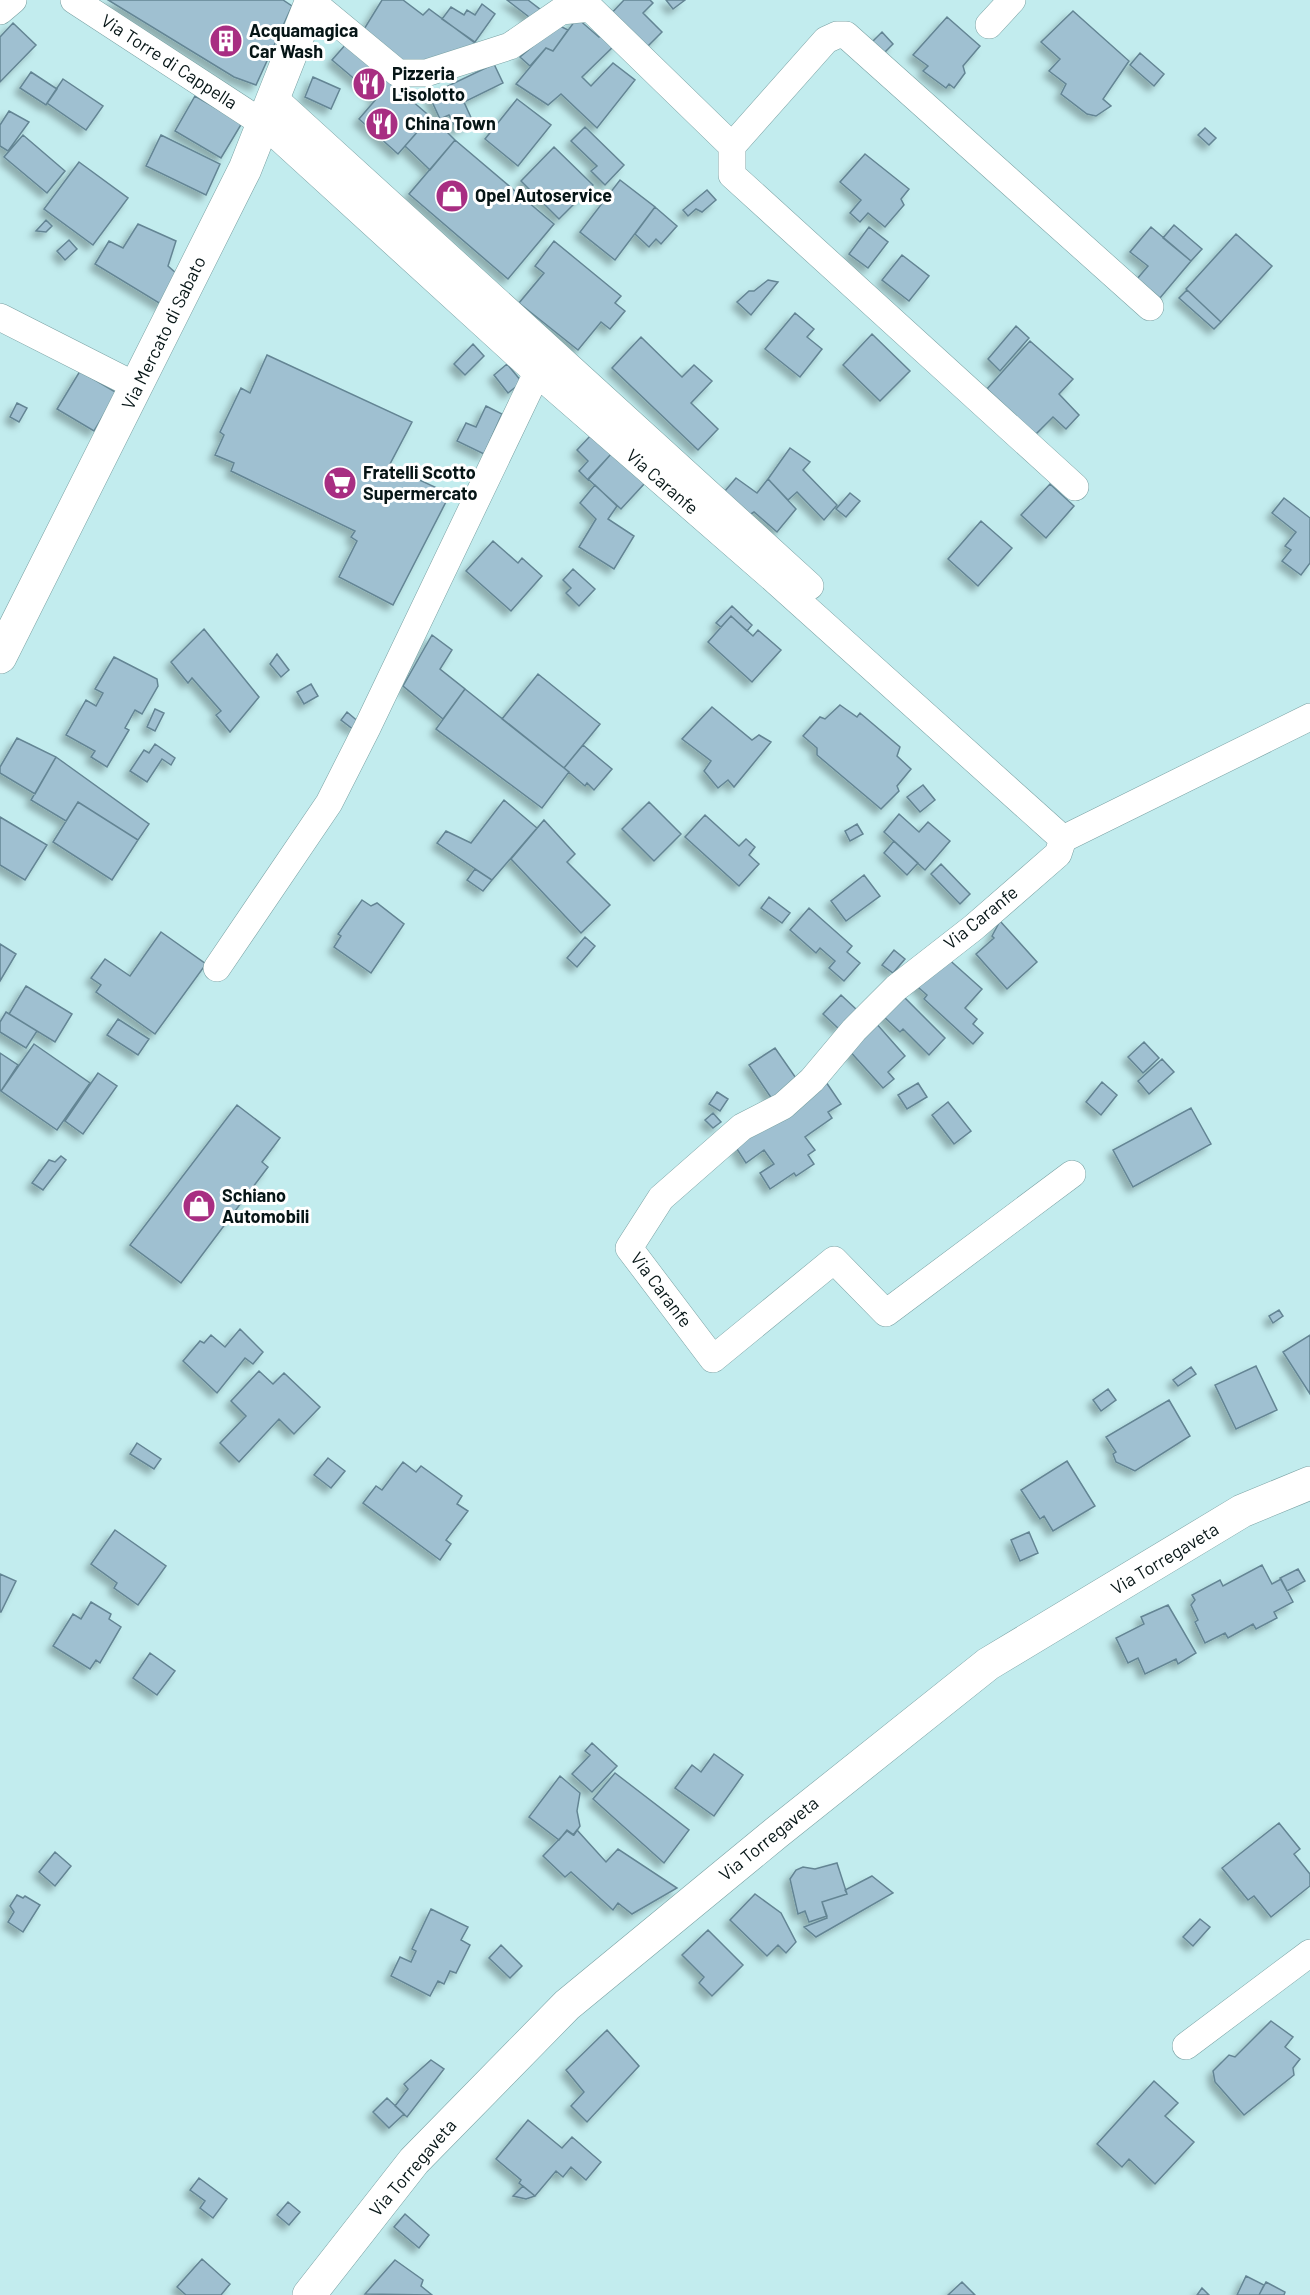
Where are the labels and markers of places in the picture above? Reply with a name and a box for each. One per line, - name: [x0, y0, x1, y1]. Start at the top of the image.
- place label: Acquamagica Car Wash: [249, 19, 358, 62]
- building icon: Acquamagica Car Wash: [208, 23, 244, 59]
- place label: Pizzeria L'isolotto: [392, 62, 465, 105]
- restaurant icon: Pizzeria L'isolotto: [351, 66, 387, 102]
- restaurant icon: China Town: [364, 106, 400, 142]
- place label: China Town: [405, 112, 496, 134]
- shop icon: Opel Autoservice: [434, 178, 470, 214]
- place label: Opel Autoservice: [475, 184, 612, 206]
- place label: Fratelli Scotto Supermercato: [363, 461, 478, 504]
- supermarket icon: Fratelli Scotto Supermercato: [322, 465, 358, 501]
- place label: Schiano Automobili: [222, 1184, 309, 1227]
- shop icon: Schiano Automobili: [181, 1188, 217, 1224]

